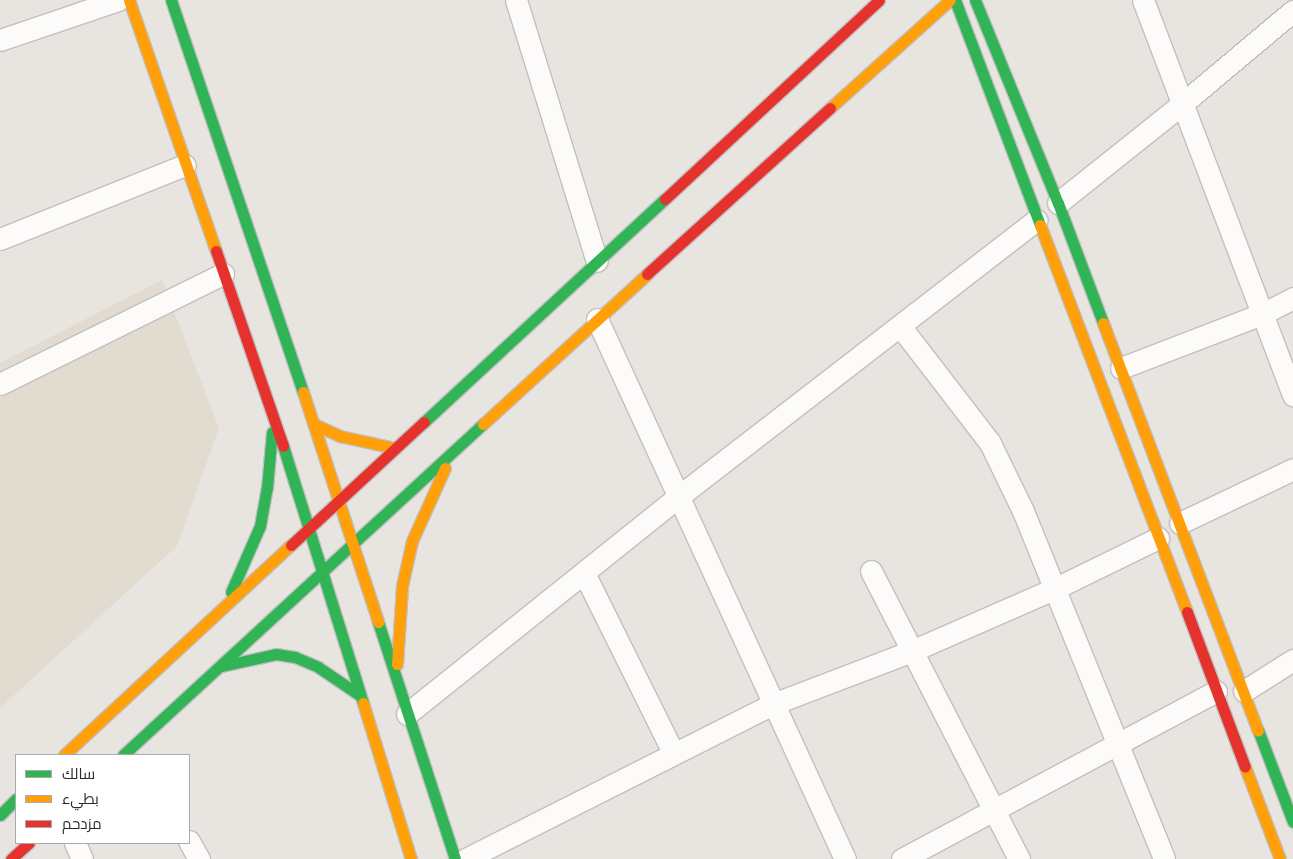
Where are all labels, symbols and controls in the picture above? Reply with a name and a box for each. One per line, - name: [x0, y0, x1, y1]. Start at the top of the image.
- legend: [15, 754, 190, 844]
- text: سالك: [62, 767, 95, 782]
- text: بطيء: [62, 792, 99, 807]
- text: مزدحم: [62, 817, 102, 832]

